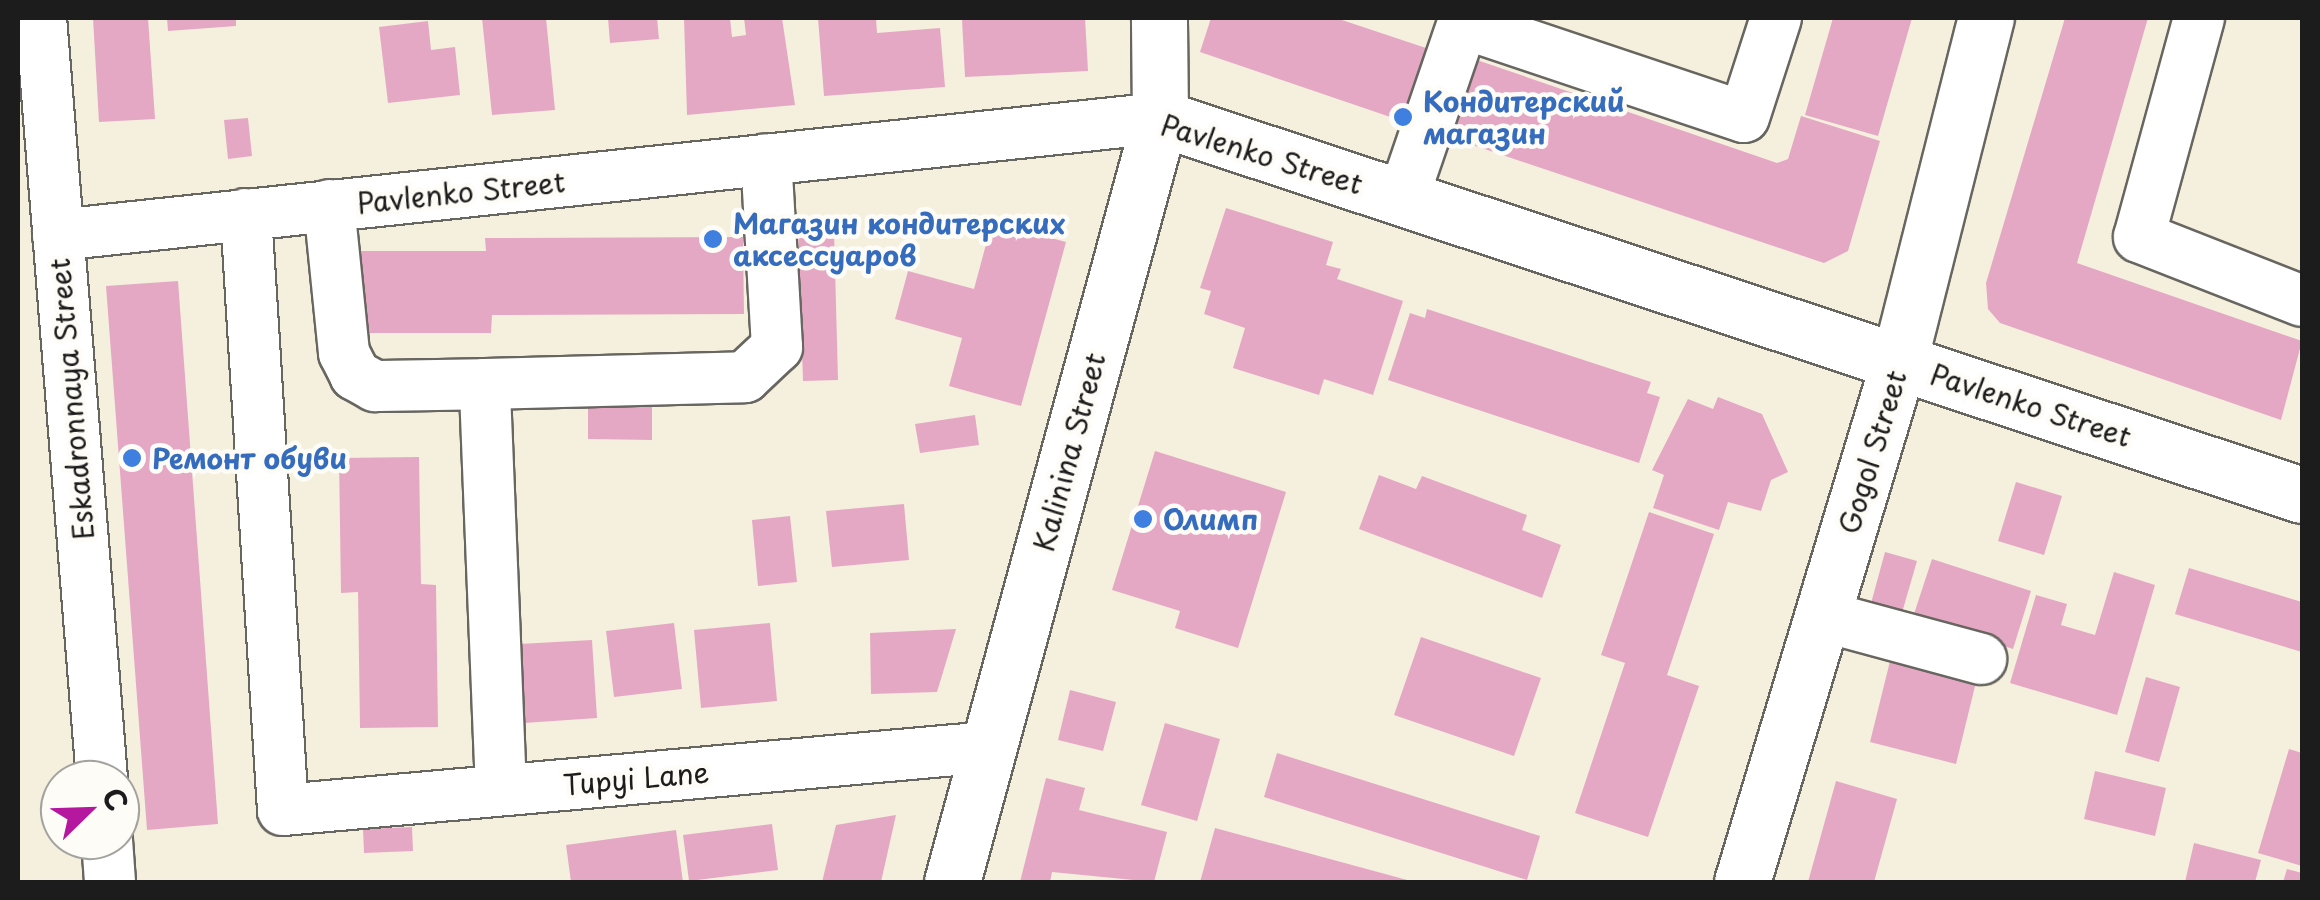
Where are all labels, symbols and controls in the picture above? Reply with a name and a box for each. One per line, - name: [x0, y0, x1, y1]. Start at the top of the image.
- place label: Кондитерский магазин: [1423, 84, 1625, 150]
- marker: Кондитерский магазин: [1392, 106, 1414, 128]
- street label: Pavlenko Street: [1157, 107, 1367, 201]
- street label: Pavlenko Street: [355, 164, 567, 220]
- place label: Магазин кондитерских аксессуаров: [733, 206, 1066, 272]
- marker: Магазин кондитерских аксессуаров: [702, 228, 724, 250]
- street label: Eskadronnaya Street: [42, 257, 100, 541]
- street label: Kalinina Street: [1026, 349, 1112, 555]
- street label: Pavlenko Street: [1926, 357, 2136, 453]
- street label: Gogol Street: [1831, 366, 1913, 538]
- place label: Ремонт обуви: [152, 441, 348, 475]
- marker: Ремонт обуви: [121, 447, 143, 469]
- place label: Олимп: [1163, 502, 1258, 536]
- marker: Олимп: [1132, 508, 1154, 530]
- street label: Tupyi Lane: [561, 755, 711, 801]
- north arrow: [40, 760, 140, 860]
- text: С: [92, 781, 140, 817]

